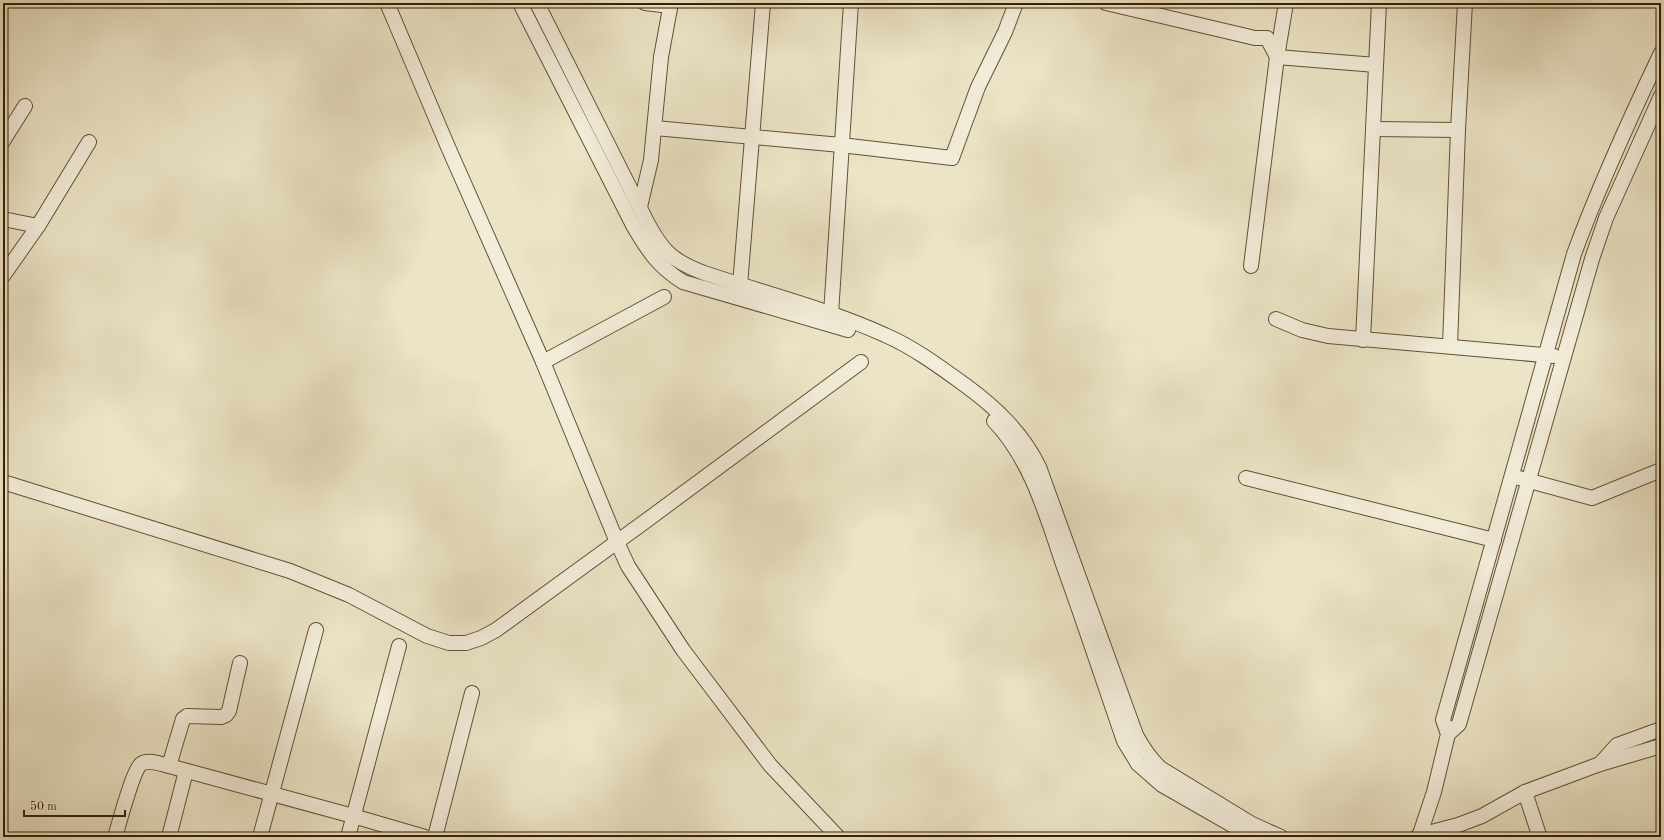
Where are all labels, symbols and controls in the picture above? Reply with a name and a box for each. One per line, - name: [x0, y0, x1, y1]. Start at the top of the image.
- scale bar: [24, 792, 125, 818]
- text: 50 m: [30, 800, 57, 813]

